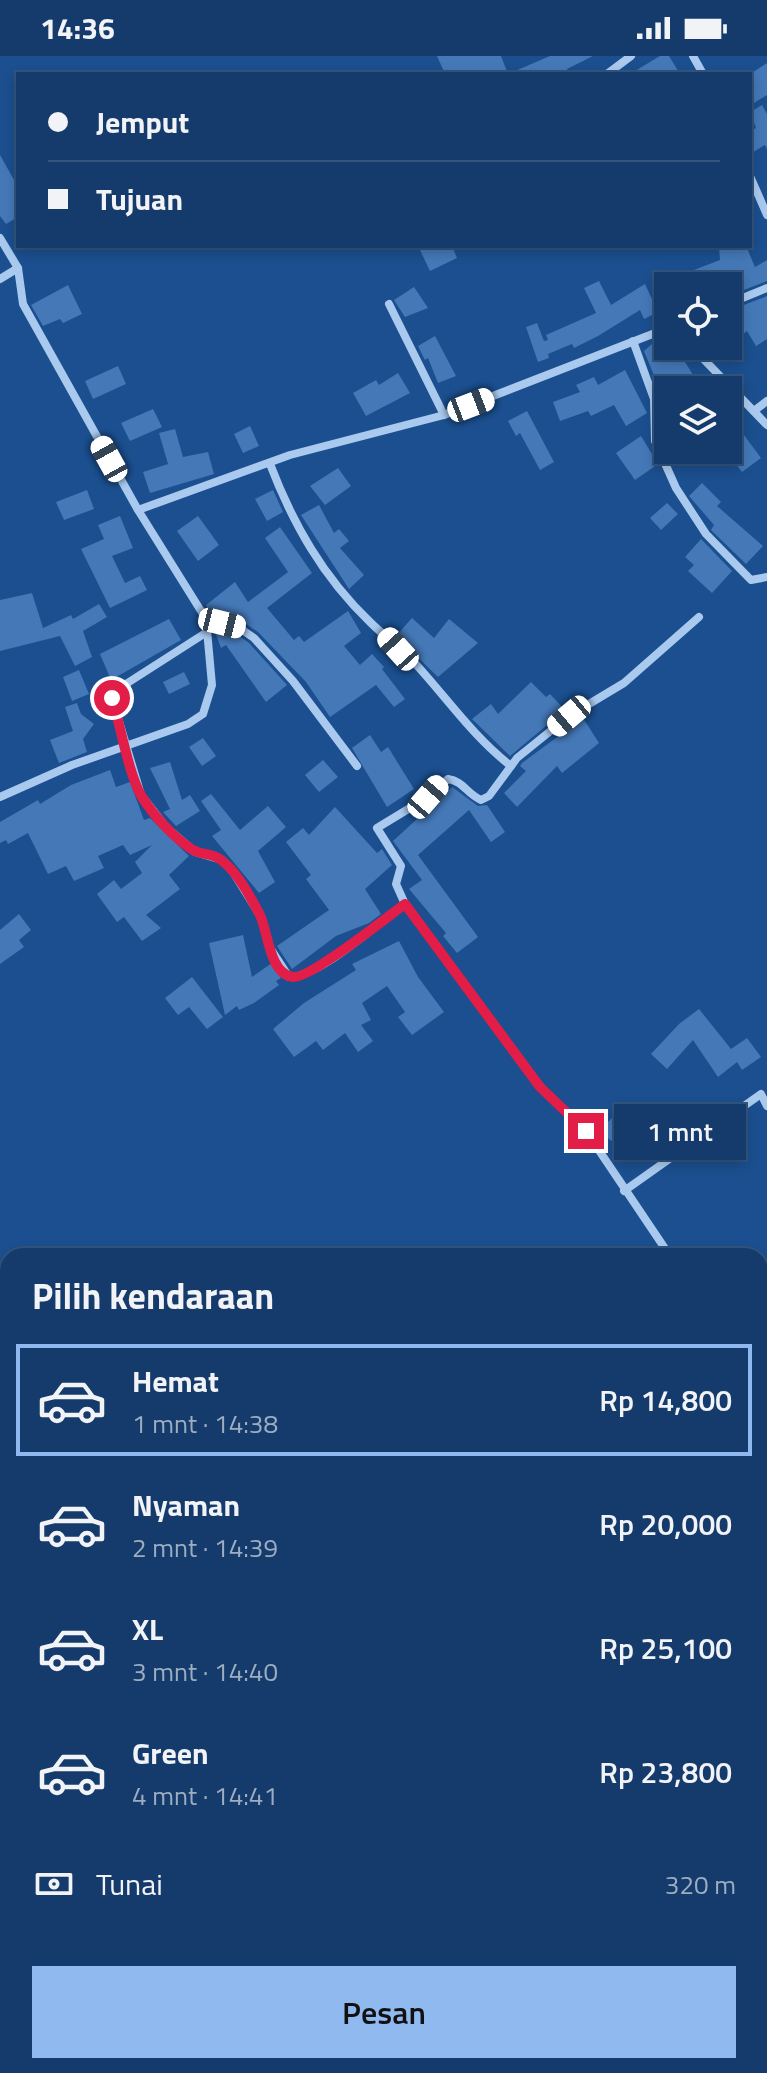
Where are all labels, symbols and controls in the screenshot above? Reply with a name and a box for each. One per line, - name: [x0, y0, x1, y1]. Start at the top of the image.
- text: 14:36: [40, 5, 115, 51]
- text: Jemput: [96, 99, 189, 145]
- text: Tujuan: [96, 176, 183, 222]
- map controls: [654, 272, 742, 464]
- button: locate: [654, 272, 742, 360]
- button: layers: [654, 376, 742, 464]
- car: [444, 385, 498, 425]
- car: [87, 432, 131, 486]
- car: [196, 606, 248, 640]
- car: [373, 623, 423, 675]
- route start: [94, 680, 130, 716]
- car: [543, 691, 595, 741]
- car: [403, 771, 453, 823]
- callout: 1 mnt: [614, 1103, 746, 1159]
- text: 1 mnt: [647, 1112, 713, 1151]
- route end: [568, 1113, 604, 1149]
- text: Pilih kendaraan: [32, 1268, 274, 1323]
- text: Hemat: [132, 1358, 219, 1404]
- icon: car: [36, 1364, 108, 1436]
- text: Rp 14,800: [599, 1377, 732, 1423]
- text: 1 mnt · 14:38: [132, 1404, 278, 1443]
- text: Nyaman: [132, 1482, 240, 1528]
- icon: car: [36, 1488, 108, 1560]
- text: Rp 20,000: [599, 1501, 732, 1547]
- text: 2 mnt · 14:39: [132, 1528, 278, 1567]
- text: XL: [132, 1606, 163, 1652]
- icon: car: [36, 1612, 108, 1684]
- text: Rp 25,100: [599, 1625, 732, 1671]
- text: 3 mnt · 14:40: [132, 1652, 278, 1691]
- text: Green: [132, 1730, 209, 1776]
- icon: car: [36, 1736, 108, 1808]
- text: Rp 23,800: [599, 1749, 732, 1795]
- text: 4 mnt · 14:41: [132, 1776, 278, 1815]
- text: Tunai: [96, 1861, 163, 1907]
- icon: cash: [32, 1862, 76, 1906]
- text: 320 m: [665, 1865, 736, 1904]
- button: Pesan: [32, 1966, 736, 2058]

